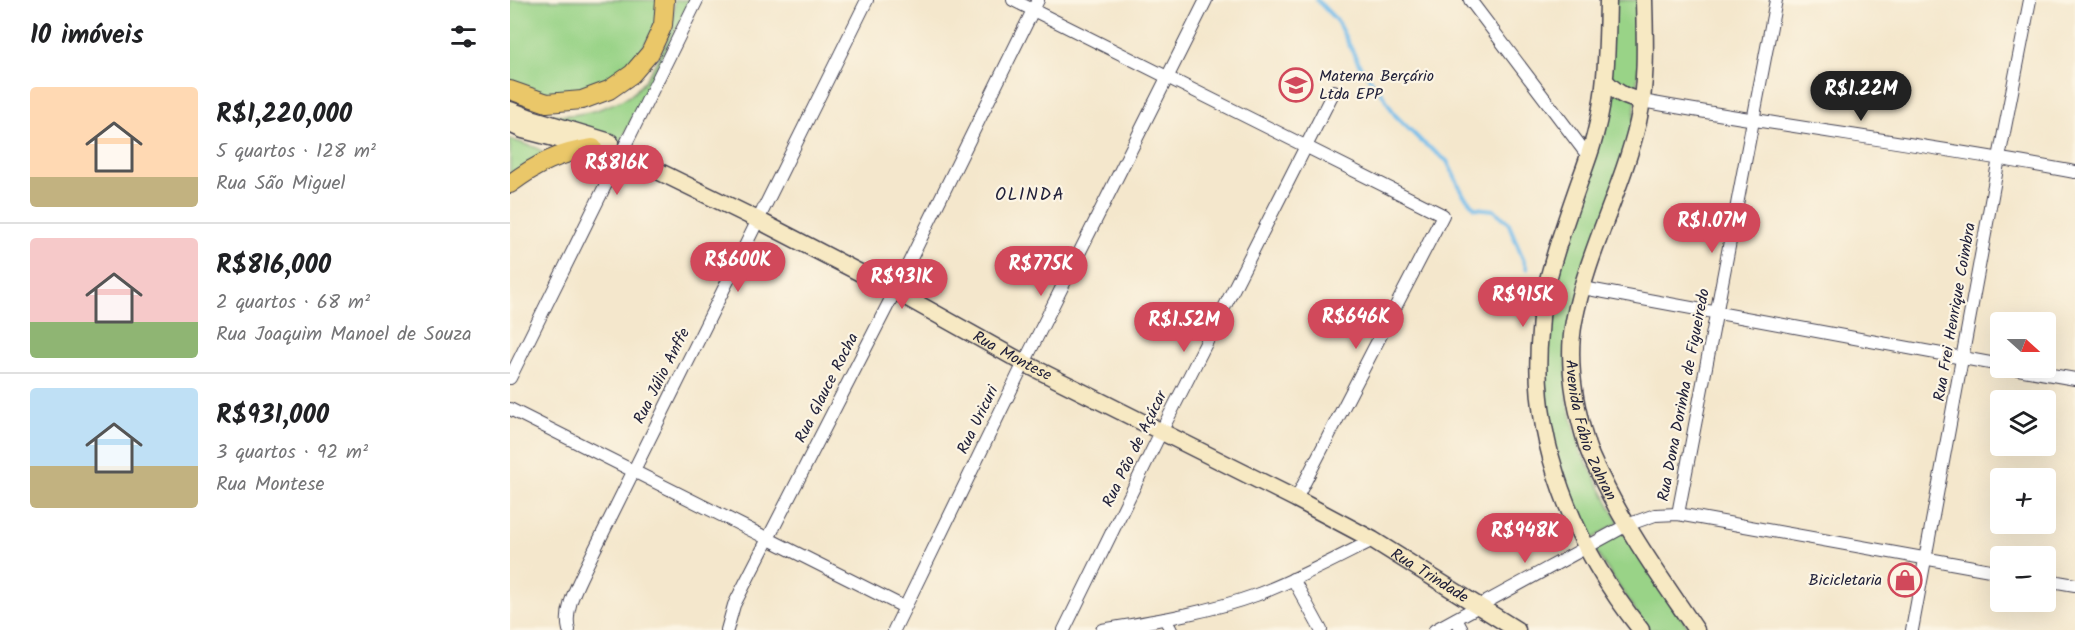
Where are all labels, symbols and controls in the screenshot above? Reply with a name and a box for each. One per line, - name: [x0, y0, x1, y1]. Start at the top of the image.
- text: 10 imóveis: [30, 15, 144, 57]
- icon: filters: [447, 20, 480, 53]
- place label: Materna Berçário Ltda EPP: [1319, 64, 1434, 107]
- school or university icon: Materna Berçário Ltda EPP: [1278, 67, 1314, 103]
- pin: R$1.22M: [1806, 71, 1916, 122]
- text: R$1.22M: [1824, 74, 1898, 106]
- text: R$1,220,000: [216, 94, 352, 136]
- icon: home: [78, 111, 150, 183]
- text: 5 quartos · 128 m²: [216, 136, 376, 168]
- pin: R$816K: [568, 145, 666, 196]
- text: R$816K: [585, 148, 649, 180]
- text: Rua São Miguel: [216, 168, 345, 200]
- district label: OLINDA: [995, 181, 1065, 210]
- pin: R$1.07M: [1657, 203, 1767, 254]
- text: R$1.07M: [1677, 206, 1747, 238]
- street label: Rua Frei Henrique Coimbra: [1927, 221, 1983, 403]
- pin: R$600K: [689, 242, 787, 293]
- text: R$816,000: [216, 245, 331, 287]
- text: R$600K: [704, 245, 772, 277]
- pin: R$775K: [992, 246, 1090, 297]
- text: R$775K: [1009, 249, 1073, 281]
- pin: R$931K: [853, 259, 951, 310]
- icon: home: [78, 262, 150, 334]
- text: R$931K: [871, 262, 934, 294]
- pin: R$915K: [1474, 277, 1572, 328]
- text: R$915K: [1492, 280, 1554, 312]
- street label: Rua Dona Dorinha de Figueiredo: [1651, 286, 1717, 504]
- text: 2 quartos · 68 m²: [216, 287, 370, 319]
- pin: R$646K: [1307, 299, 1405, 350]
- pin: R$1.52M: [1129, 302, 1239, 353]
- text: R$646K: [1322, 302, 1390, 334]
- text: R$1.52M: [1148, 305, 1220, 337]
- north arrow: [1990, 312, 2056, 378]
- map controls: [1990, 312, 2056, 612]
- text: Rua Joaquim Manoel de Souza: [216, 319, 472, 351]
- street label: Rua Júlio Anffe: [627, 324, 697, 428]
- street label: Rua Montese: [968, 324, 1056, 387]
- street label: Rua Glauce Rocha: [789, 329, 865, 447]
- street label: Avenida Fábio Zahran: [1558, 359, 1623, 505]
- street label: Rua Uricuri: [951, 380, 1006, 459]
- street label: Rua Pão de Açúcar: [1096, 385, 1175, 512]
- button: layers: [1990, 390, 2056, 456]
- text: R$931,000: [216, 395, 329, 437]
- icon: home: [78, 412, 150, 484]
- text: 3 quartos · 92 m²: [216, 437, 368, 469]
- button: +: [1990, 468, 2056, 534]
- text: Rua Montese: [216, 469, 324, 501]
- pin: R$948K: [1476, 513, 1574, 564]
- text: R$948K: [1491, 516, 1559, 548]
- street label: Rua Trindade: [1386, 542, 1474, 609]
- button: −: [1990, 546, 2056, 612]
- shop icon: Bicicletaria: [1887, 562, 1923, 598]
- place label: Bicicletaria: [1809, 568, 1882, 593]

